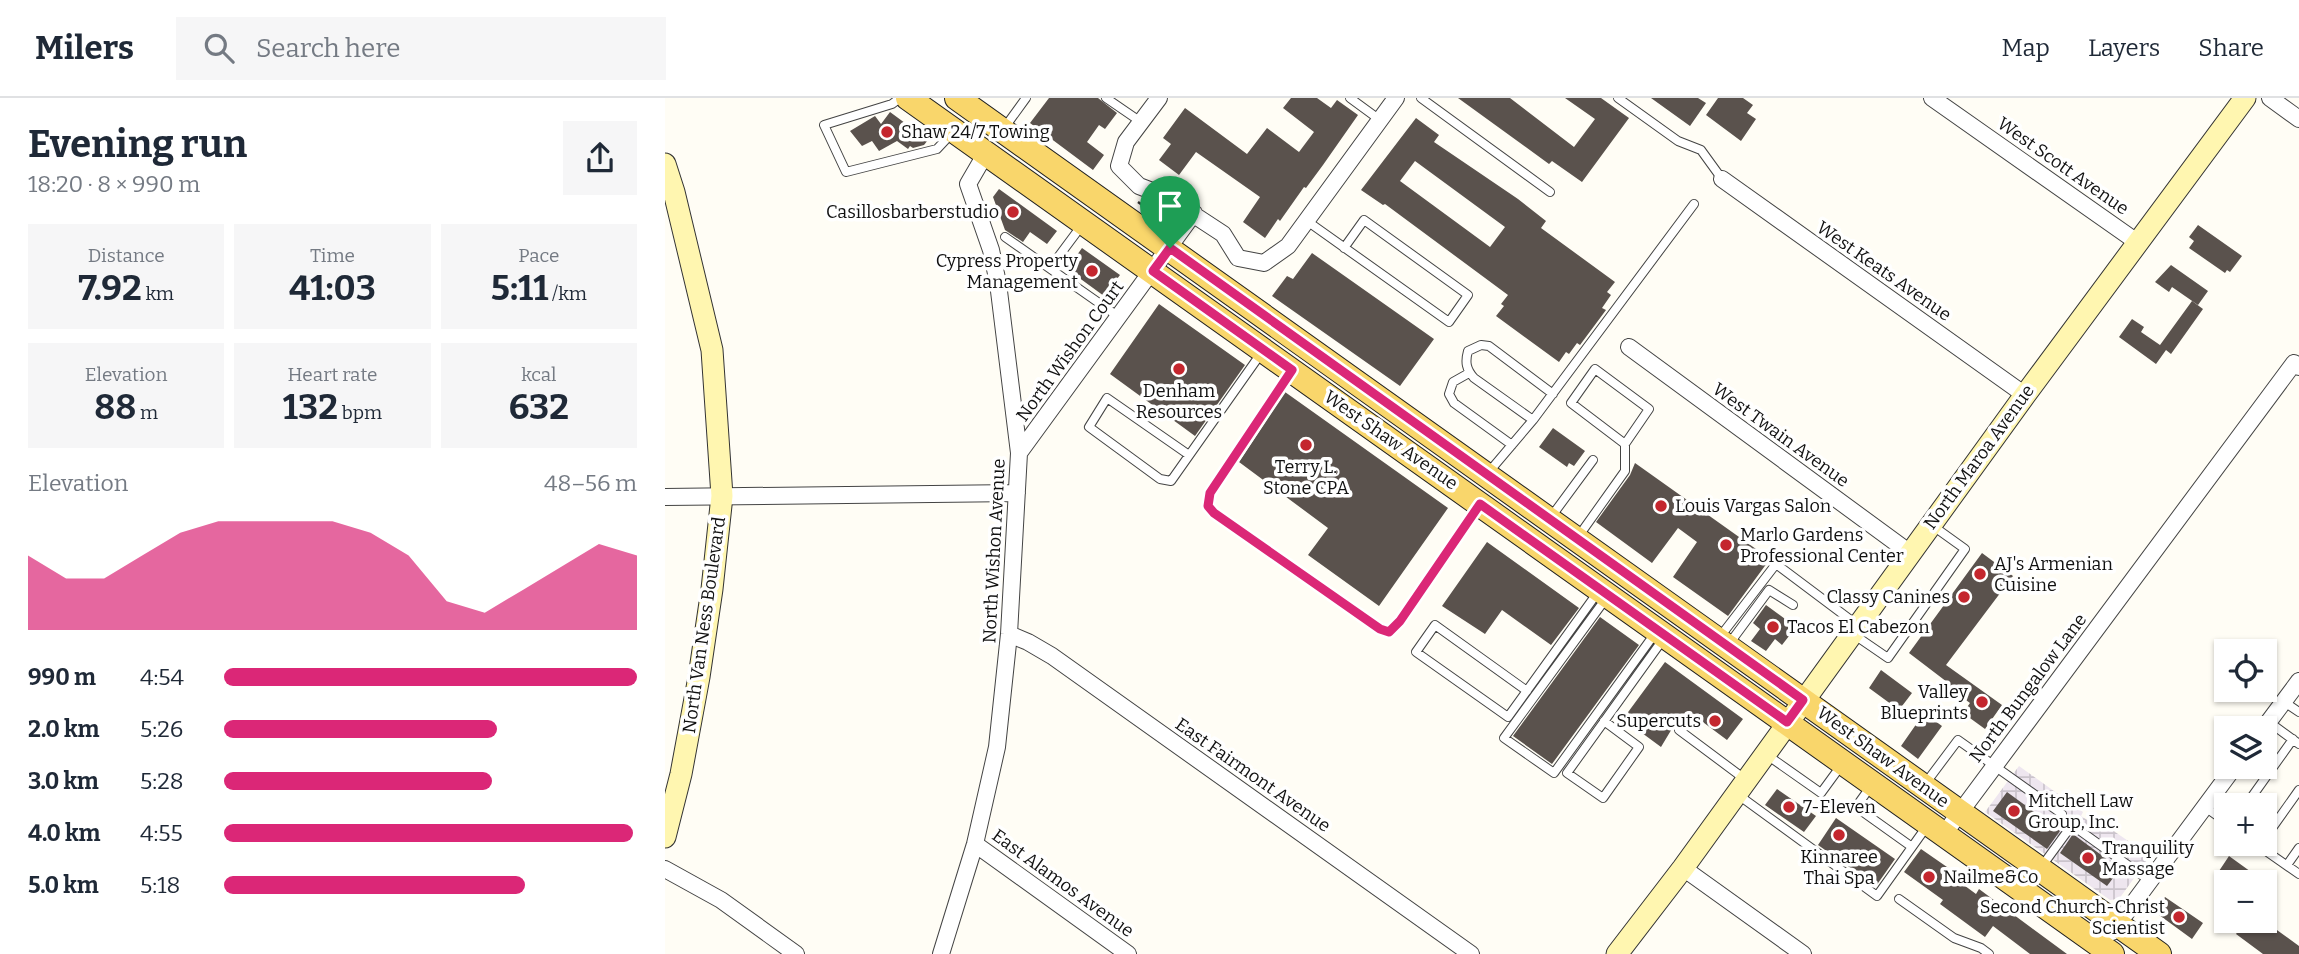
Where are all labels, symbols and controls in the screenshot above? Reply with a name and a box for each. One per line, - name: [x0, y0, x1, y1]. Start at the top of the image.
- search box: [176, 17, 666, 80]
- text: Milers: [35, 28, 134, 68]
- icon: search: [200, 29, 238, 67]
- text: Search here: [256, 33, 400, 64]
- text: Map: [2002, 34, 2050, 62]
- text: Layers: [2088, 34, 2160, 62]
- text: Share: [2198, 34, 2264, 62]
- street label: West Scott Avenue: [1993, 112, 2133, 220]
- text: Evening run: [28, 121, 247, 167]
- button: share: [563, 121, 637, 195]
- place label: Shaw 24/7 Towing: [901, 121, 1050, 143]
- marker: Shaw 24/7 Towing: [879, 124, 895, 140]
- text: 18:20 · 8 × 990 m: [28, 170, 200, 198]
- pin: [1140, 176, 1200, 248]
- icon: arrive: [1151, 187, 1189, 225]
- place label: Casillosbarberstudio: [826, 201, 999, 223]
- marker: Casillosbarberstudio: [1005, 204, 1021, 220]
- street label: West Keats Avenue: [1812, 216, 1956, 326]
- text: Distance: [88, 244, 165, 267]
- text: Time: [310, 244, 355, 267]
- text: Pace: [518, 244, 559, 267]
- place label: Cypress Property Management: [936, 250, 1078, 293]
- marker: Cypress Property Management: [1084, 263, 1100, 279]
- text: 7.92: [78, 267, 142, 309]
- text: 41:03: [289, 267, 376, 309]
- text: 5:11: [491, 267, 548, 309]
- street label: North Wishon Court: [1012, 276, 1129, 426]
- text: km: [142, 282, 174, 305]
- text: /km: [548, 282, 587, 305]
- marker: Denham Resources: [1171, 361, 1187, 377]
- text: Elevation: [85, 363, 168, 386]
- text: Heart rate: [288, 363, 377, 386]
- text: kcal: [521, 363, 557, 386]
- street label: West Twain Avenue: [1708, 378, 1854, 492]
- place label: Denham Resources: [1136, 380, 1222, 423]
- street label: North Maroa Avenue: [1919, 380, 2039, 534]
- text: 88: [94, 386, 136, 428]
- text: 132: [283, 386, 338, 428]
- text: 632: [509, 386, 569, 428]
- street label: West Shaw Avenue: [1320, 386, 1462, 494]
- text: m: [136, 401, 158, 424]
- text: bpm: [338, 401, 382, 424]
- marker: Terry L. Stone CPA: [1298, 437, 1314, 453]
- place label: Terry L. Stone CPA: [1263, 456, 1349, 499]
- street label: North Wishon Avenue: [978, 458, 1010, 644]
- text: Elevation: [28, 469, 128, 497]
- text: 48–56 m: [544, 469, 637, 497]
- place label: Louis Vargas Salon: [1675, 495, 1832, 517]
- marker: Louis Vargas Salon: [1653, 498, 1669, 514]
- street label: North Van Ness Boulevard: [678, 515, 730, 735]
- place label: Marlo Gardens Professional Center: [1740, 524, 1904, 567]
- marker: Marlo Gardens Professional Center: [1718, 537, 1734, 553]
- place label: AJ's Armenian Cuisine: [1994, 553, 2113, 596]
- marker: AJ's Armenian Cuisine: [1972, 566, 1988, 582]
- place label: Classy Canines: [1826, 586, 1950, 608]
- marker: Classy Canines: [1956, 589, 1972, 605]
- street label: North Bungalow Lane: [1965, 609, 2091, 767]
- place label: Tacos El Cabezon: [1787, 616, 1930, 638]
- marker: Tacos El Cabezon: [1765, 619, 1781, 635]
- map controls: [2214, 639, 2277, 933]
- button: locate: [2214, 639, 2277, 702]
- text: 990 m: [28, 663, 96, 691]
- text: 4:54: [140, 663, 184, 691]
- place label: Valley Blueprints: [1880, 681, 1968, 724]
- marker: Valley Blueprints: [1974, 694, 1990, 710]
- street label: West Shaw Avenue: [1812, 702, 1954, 812]
- place label: Supercuts: [1616, 710, 1701, 732]
- street label: East Fairmont Avenue: [1171, 713, 1335, 837]
- marker: Supercuts: [1707, 713, 1723, 729]
- text: 2.0 km: [28, 715, 99, 743]
- text: 5:26: [140, 715, 183, 743]
- button: layers: [2214, 716, 2277, 779]
- text: 3.0 km: [28, 767, 99, 795]
- text: 5:28: [140, 767, 183, 795]
- place label: Mitchell Law Group, Inc.: [2028, 790, 2134, 833]
- button: +: [2214, 793, 2277, 856]
- place label: 7-Eleven: [1803, 796, 1876, 818]
- marker: 7-Eleven: [1781, 799, 1797, 815]
- marker: Mitchell Law Group, Inc.: [2006, 803, 2022, 819]
- text: 4.0 km: [28, 819, 100, 847]
- text: 4:55: [140, 819, 183, 847]
- street label: East Alamos Avenue: [988, 824, 1138, 942]
- marker: Kinnaree Thai Spa: [1831, 827, 1847, 843]
- place label: Tranquility Massage: [2102, 837, 2195, 880]
- place label: Kinnaree Thai Spa: [1800, 846, 1878, 889]
- marker: Tranquility Massage: [2080, 850, 2096, 866]
- place label: Nailme&Co: [1943, 866, 2038, 888]
- marker: Nailme&Co: [1921, 869, 1937, 885]
- button: −: [2214, 870, 2277, 933]
- text: 5.0 km: [28, 871, 99, 899]
- text: 5:18: [140, 871, 180, 899]
- place label: Second Church-Christ Scientist: [1980, 896, 2165, 939]
- marker: Second Church-Christ Scientist: [2171, 909, 2187, 925]

